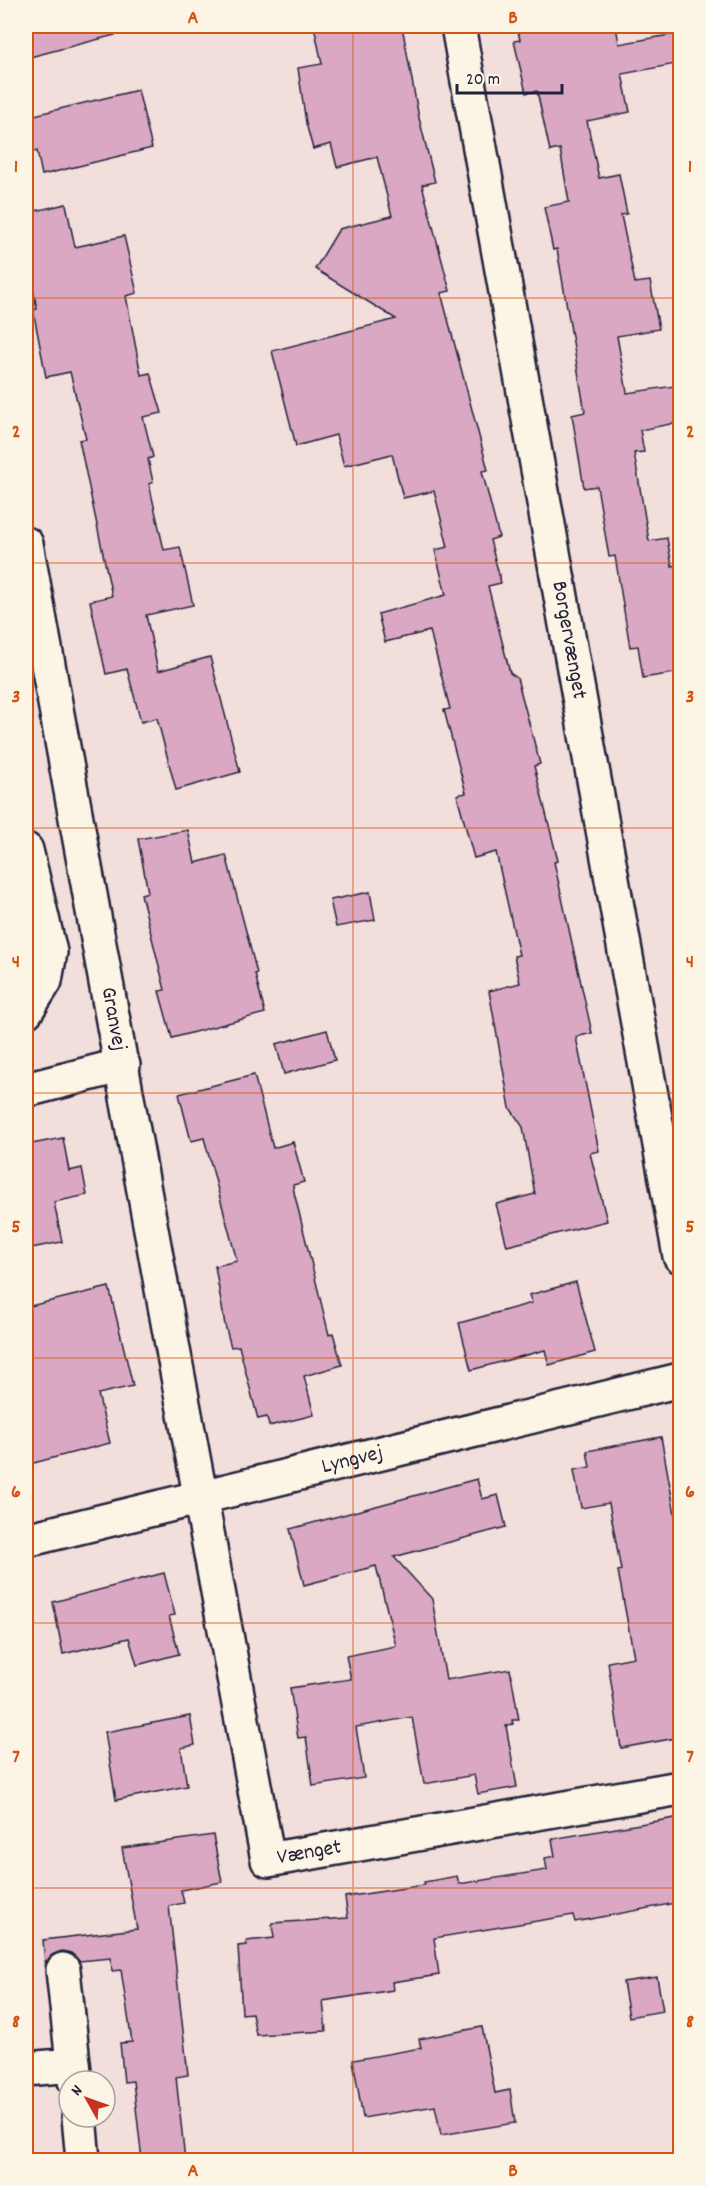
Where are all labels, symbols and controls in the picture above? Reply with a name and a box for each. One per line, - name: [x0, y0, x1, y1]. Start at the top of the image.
- text: A: [188, 5, 199, 33]
- text: B: [508, 5, 518, 33]
- scale bar: [457, 57, 562, 95]
- text: 20 m: [466, 68, 500, 93]
- text: 1: [14, 154, 18, 182]
- text: 1: [688, 154, 692, 182]
- text: 2: [12, 419, 20, 447]
- text: 2: [686, 419, 694, 447]
- street label: Borgervænget: [543, 579, 595, 702]
- text: 3: [12, 684, 20, 712]
- text: 3: [686, 684, 694, 712]
- text: 4: [12, 949, 20, 977]
- text: 4: [686, 949, 694, 977]
- street label: Granvej: [92, 985, 134, 1054]
- text: 5: [11, 1214, 21, 1242]
- text: 5: [685, 1214, 695, 1242]
- street label: Lyngvej: [318, 1438, 386, 1483]
- text: 6: [11, 1479, 21, 1507]
- text: 6: [685, 1479, 695, 1507]
- text: 7: [12, 1744, 20, 1772]
- text: 7: [686, 1744, 694, 1772]
- street label: Vænget: [275, 1832, 344, 1874]
- text: 8: [12, 2009, 20, 2037]
- text: 8: [686, 2009, 694, 2037]
- north arrow: [57, 2069, 117, 2129]
- text: N: [66, 2080, 89, 2101]
- text: A: [188, 2158, 199, 2186]
- text: B: [508, 2158, 518, 2186]

